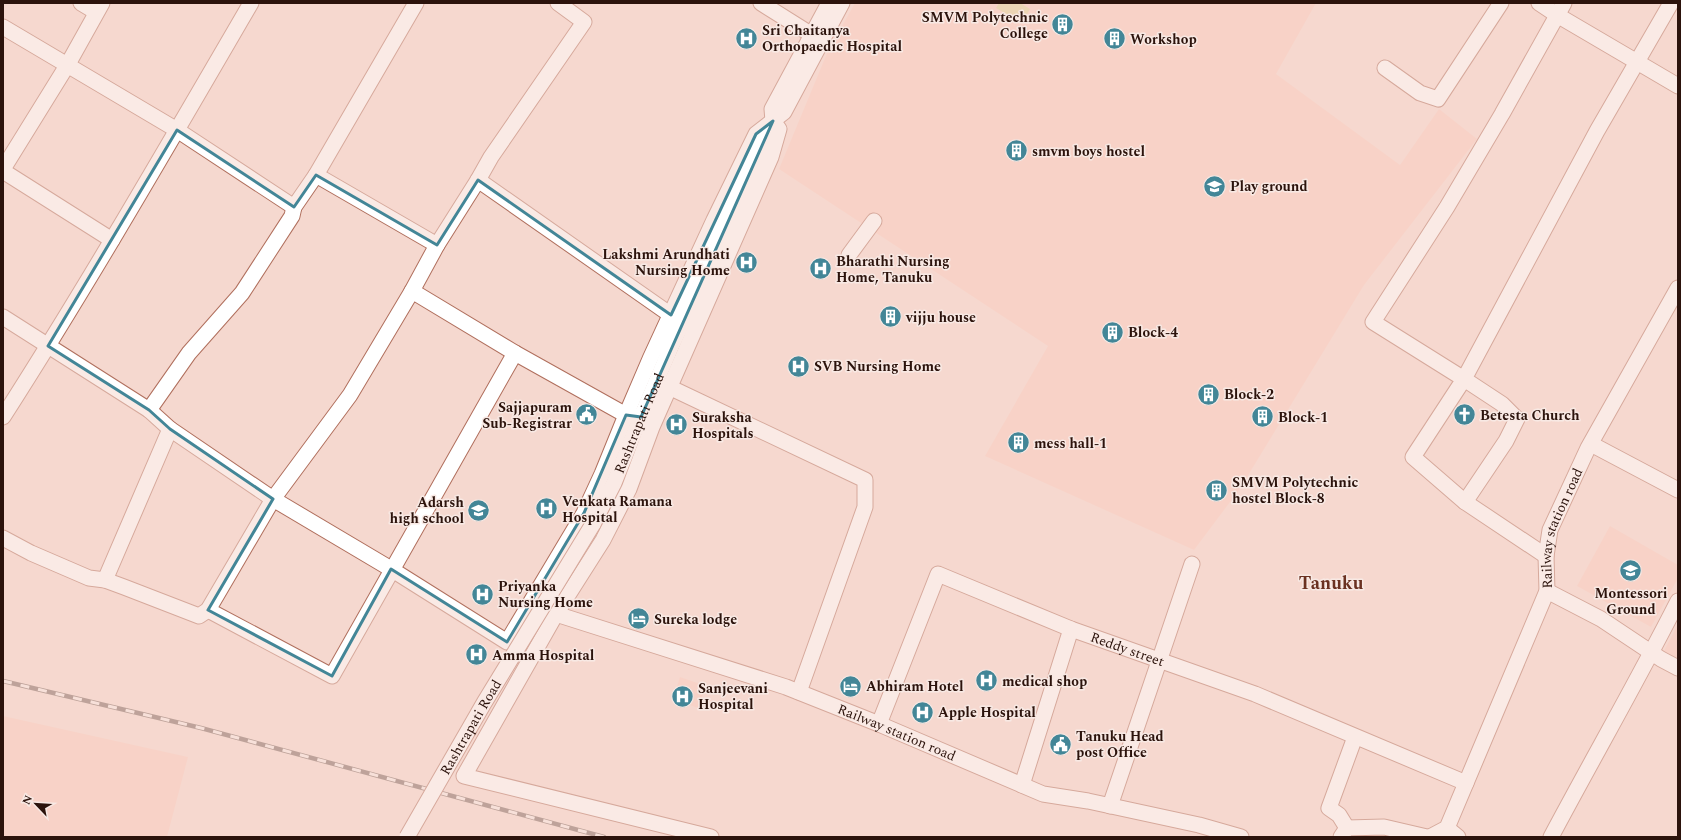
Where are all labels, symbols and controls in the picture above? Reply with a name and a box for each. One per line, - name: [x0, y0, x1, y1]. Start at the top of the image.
- place label: SMVM Polytechnic College: [922, 7, 1048, 44]
- building icon: SMVM Polytechnic College: [1050, 12, 1076, 38]
- place label: Sri Chaitanya Orthopaedic Hospital: [762, 20, 902, 57]
- hospital icon: Sri Chaitanya Orthopaedic Hospital: [734, 25, 760, 51]
- building icon: Workshop: [1101, 26, 1127, 52]
- place label: Workshop: [1130, 29, 1197, 50]
- building icon: smvm boys hostel: [1003, 138, 1029, 164]
- place label: smvm boys hostel: [1032, 141, 1146, 162]
- school or university icon: Play ground: [1202, 173, 1228, 199]
- place label: Play ground: [1230, 176, 1308, 197]
- place label: Lakshmi Arundhati Nursing Home: [602, 244, 730, 281]
- hospital icon: Lakshmi Arundhati Nursing Home: [733, 249, 759, 275]
- place label: Bharathi Nursing Home, Tanuku: [836, 251, 950, 288]
- hospital icon: Bharathi Nursing Home, Tanuku: [807, 256, 833, 282]
- building icon: vijju house: [878, 304, 904, 330]
- place label: vijju house: [905, 307, 976, 328]
- building icon: Block-4: [1099, 319, 1125, 345]
- place label: Block-4: [1128, 322, 1178, 343]
- hospital icon: SVB Nursing Home: [785, 353, 811, 379]
- place label: SVB Nursing Home: [814, 356, 941, 377]
- street label: Rashtrapati Road: [609, 369, 670, 477]
- building icon: Block-2: [1196, 381, 1222, 407]
- place label: Block-2: [1224, 384, 1274, 405]
- place label: Sajjapuram Sub-Registrar: [482, 397, 572, 434]
- public building icon: Sajjapuram Sub-Registrar: [574, 402, 600, 428]
- church icon: Betesta Church: [1452, 402, 1478, 428]
- building icon: Block-1: [1250, 404, 1276, 430]
- place label: Betesta Church: [1480, 405, 1580, 426]
- place label: Suraksha Hospitals: [692, 407, 754, 444]
- place label: Block-1: [1278, 407, 1328, 428]
- hospital icon: Suraksha Hospitals: [664, 412, 690, 438]
- building icon: mess hall-1: [1006, 430, 1032, 456]
- place label: mess hall-1: [1034, 433, 1107, 454]
- street label: Railway station road: [1536, 464, 1588, 589]
- place label: SMVM Polytechnic hostel Block-8: [1232, 472, 1359, 509]
- building icon: SMVM Polytechnic hostel Block-8: [1203, 477, 1229, 503]
- place label: Venkata Ramana Hospital: [562, 491, 673, 528]
- place label: Adarsh high school: [390, 492, 464, 529]
- hospital icon: Venkata Ramana Hospital: [533, 496, 559, 522]
- school or university icon: Adarsh high school: [466, 497, 492, 523]
- school or university icon: Montessori Ground: [1618, 558, 1644, 584]
- district label: Tanuku: [1299, 570, 1364, 597]
- place label: Priyanka Nursing Home: [498, 576, 593, 613]
- hospital icon: Priyanka Nursing Home: [470, 581, 496, 607]
- place label: Montessori Ground: [1595, 583, 1668, 620]
- hotel icon: Sureka lodge: [626, 606, 652, 632]
- place label: Sureka lodge: [654, 609, 737, 630]
- street label: Reddy street: [1087, 627, 1167, 672]
- hospital icon: Amma Hospital: [463, 642, 489, 668]
- place label: Amma Hospital: [492, 645, 595, 666]
- hospital icon: medical shop: [974, 668, 1000, 694]
- place label: medical shop: [1002, 671, 1087, 692]
- hotel icon: Abhiram Hotel: [837, 673, 863, 699]
- street label: Rashtrapati Road: [435, 675, 507, 779]
- place label: Abhiram Hotel: [866, 676, 964, 697]
- place label: Sanjeevani Hospital: [698, 678, 768, 715]
- hospital icon: Sanjeevani Hospital: [670, 683, 696, 709]
- street label: Railway station road: [834, 699, 959, 767]
- hospital icon: Apple Hospital: [909, 699, 935, 725]
- place label: Apple Hospital: [938, 702, 1036, 723]
- place label: Tanuku Head post Office: [1076, 726, 1164, 763]
- public building icon: Tanuku Head post Office: [1047, 731, 1073, 757]
- north arrow: [16, 784, 56, 824]
- text: N: [18, 792, 37, 808]

